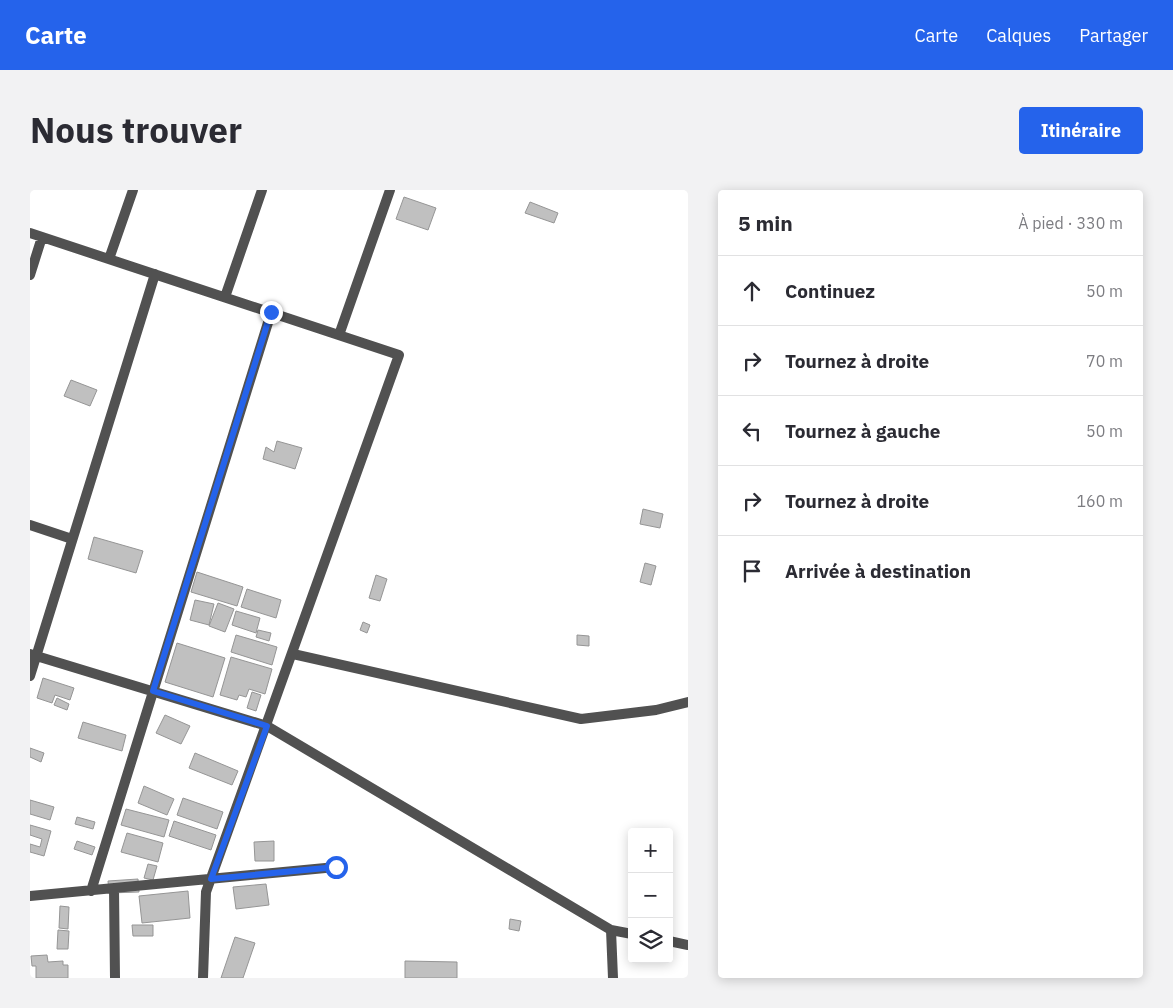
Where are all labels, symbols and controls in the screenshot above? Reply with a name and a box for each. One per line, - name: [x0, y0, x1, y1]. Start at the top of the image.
- text: Carte: [25, 19, 87, 51]
- text: Carte: [915, 24, 958, 47]
- text: Calques: [986, 24, 1051, 47]
- text: Partager: [1079, 24, 1148, 47]
- text: Nous trouver: [30, 107, 242, 153]
- button: Itinéraire: [1019, 107, 1143, 154]
- text: 5 min: [738, 209, 793, 237]
- text: À pied · 330 m: [1018, 213, 1123, 233]
- icon: ahead: [738, 277, 766, 305]
- text: Continuez: [785, 279, 875, 303]
- text: 50 m: [1086, 281, 1123, 301]
- route end: [260, 301, 283, 324]
- icon: right: [738, 347, 766, 375]
- text: Tournez à droite: [785, 349, 929, 373]
- text: 70 m: [1086, 351, 1123, 371]
- icon: left: [738, 417, 766, 445]
- text: Tournez à gauche: [785, 419, 941, 443]
- text: 50 m: [1086, 421, 1123, 441]
- icon: right: [738, 487, 766, 515]
- text: Tournez à droite: [785, 489, 929, 513]
- text: 160 m: [1076, 491, 1123, 511]
- icon: arrive: [738, 557, 766, 585]
- text: Arrivée à destination: [785, 559, 971, 583]
- map controls: [628, 828, 673, 963]
- button: +: [628, 828, 673, 873]
- route start: [325, 856, 348, 879]
- button: −: [628, 873, 673, 918]
- button: layers: [628, 918, 673, 963]

